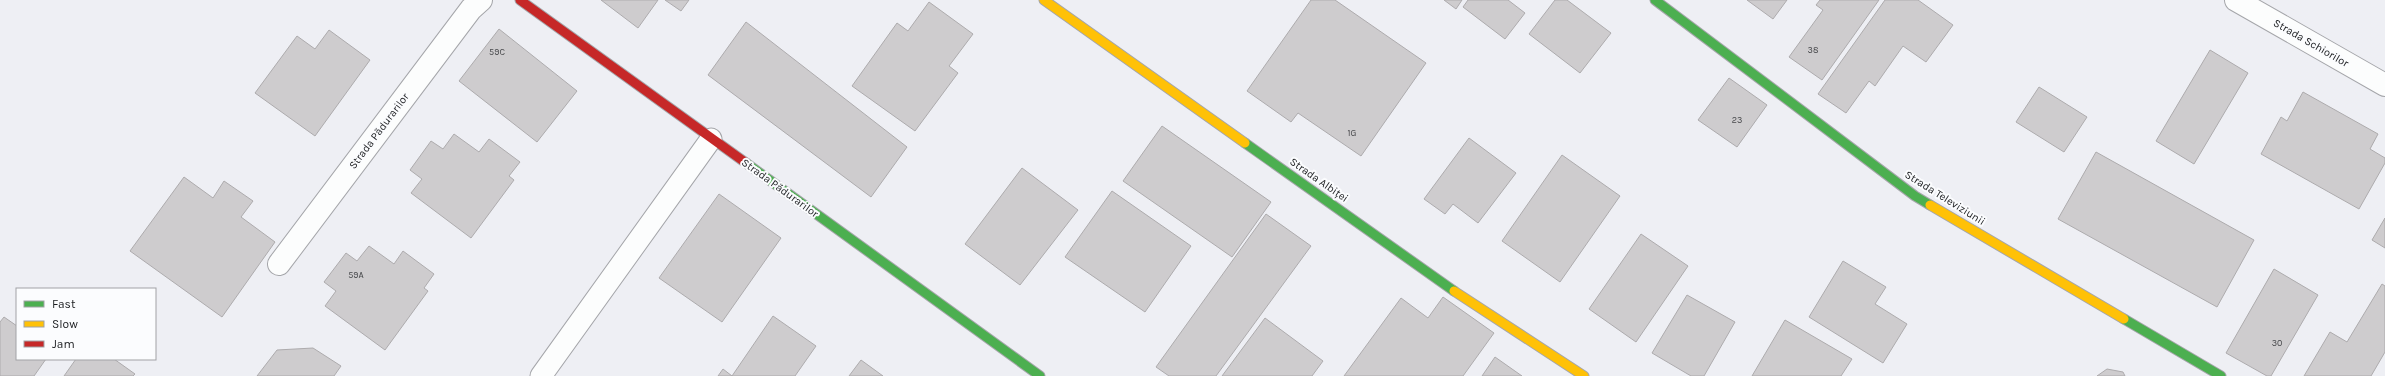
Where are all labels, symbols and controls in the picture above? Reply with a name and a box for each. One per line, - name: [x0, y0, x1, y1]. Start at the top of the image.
- street label: Strada Schiorilor: [2271, 16, 2351, 70]
- house number: 38: [1808, 45, 1819, 55]
- house number: 59C: [489, 47, 505, 57]
- street label: Strada Pădurarilor: [346, 90, 412, 172]
- house number: 23: [1732, 115, 1742, 125]
- house number: 1G: [1348, 128, 1357, 138]
- street label: Strada Albiței: [1287, 155, 1351, 205]
- street label: Strada Pădurarilor: [739, 156, 821, 220]
- street label: Strada Televiziunii: [1902, 168, 1988, 228]
- house number: 59A: [348, 270, 364, 280]
- legend: [16, 288, 156, 360]
- text: Fast: [52, 297, 76, 311]
- text: Slow: [52, 317, 78, 331]
- text: Jam: [52, 337, 75, 351]
- house number: 30: [2272, 338, 2282, 348]

